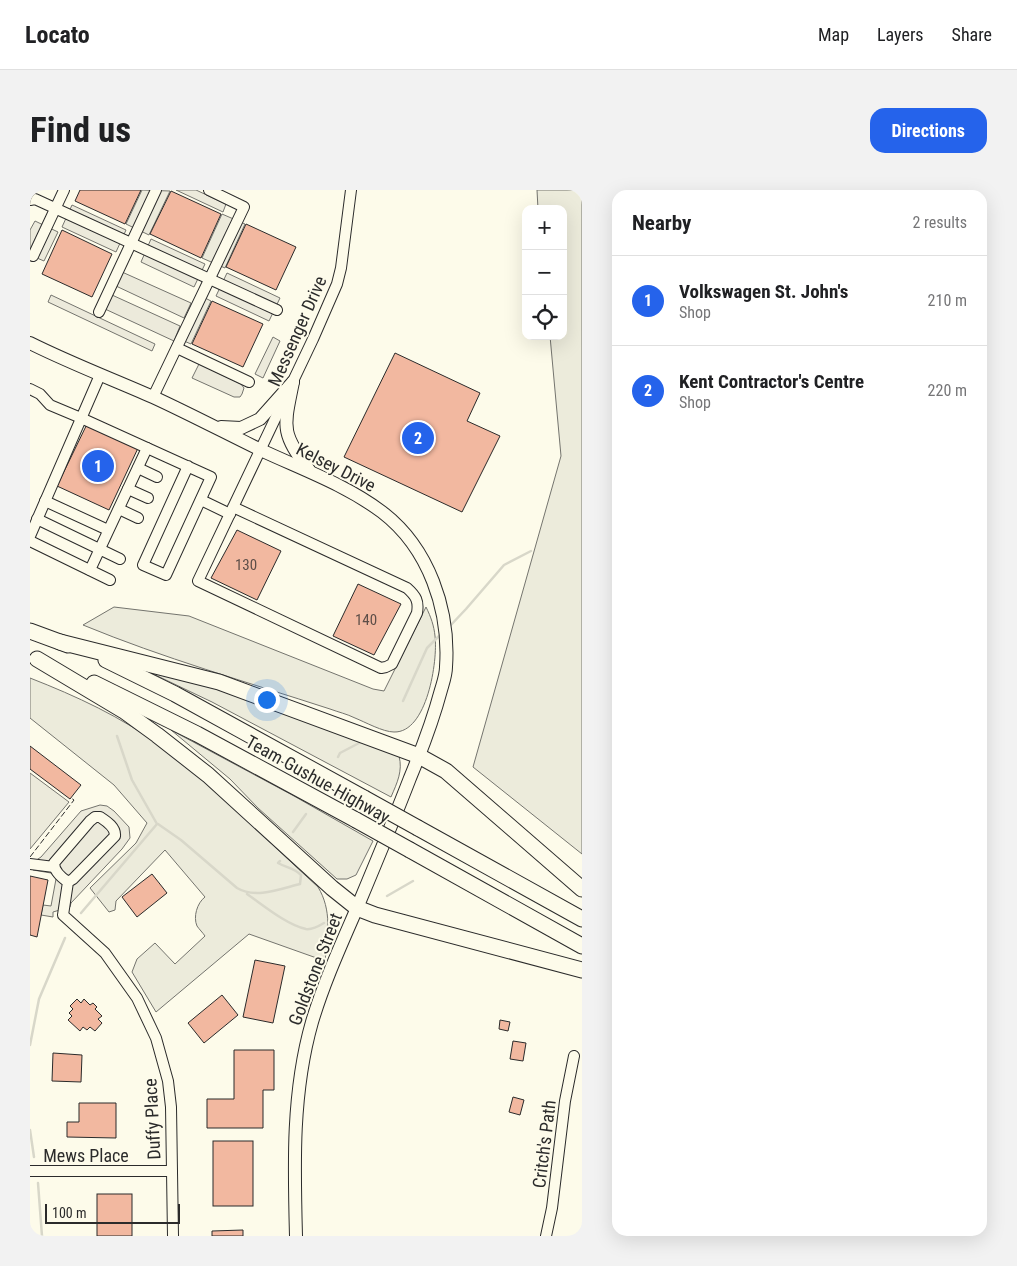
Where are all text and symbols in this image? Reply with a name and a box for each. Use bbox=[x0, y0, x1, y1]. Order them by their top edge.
text: Locato bbox=[25, 21, 90, 49]
text: Map bbox=[818, 24, 849, 45]
text: Layers bbox=[877, 24, 924, 45]
text: Share bbox=[952, 24, 992, 45]
button: Directions bbox=[870, 108, 987, 153]
text: Find us bbox=[30, 110, 131, 151]
map controls bbox=[522, 205, 567, 340]
button: + bbox=[522, 205, 567, 250]
text: Nearby bbox=[632, 211, 691, 235]
text: 2 results bbox=[912, 213, 967, 232]
button: − bbox=[522, 250, 567, 295]
street label: Messenger Drive bbox=[263, 273, 331, 389]
text: Volkswagen St. John's bbox=[679, 280, 848, 303]
text: 1 bbox=[644, 291, 652, 310]
text: 210 m bbox=[928, 291, 967, 310]
button: locate bbox=[522, 295, 567, 340]
text: Shop bbox=[679, 303, 711, 322]
text: Kent Contractor's Centre bbox=[679, 370, 864, 393]
text: 2 bbox=[644, 381, 652, 400]
text: 220 m bbox=[928, 381, 967, 400]
text: Shop bbox=[679, 393, 711, 412]
pin: 2 bbox=[402, 419, 434, 457]
street label: Kelsey Drive bbox=[293, 438, 379, 496]
pin: 1 bbox=[82, 447, 114, 485]
house number: 130 bbox=[235, 556, 257, 574]
house number: 140 bbox=[355, 611, 377, 629]
your location bbox=[254, 687, 280, 713]
street label: Team Gushue Highway bbox=[242, 731, 394, 828]
street label: Goldstone Street bbox=[284, 910, 346, 1028]
street label: Duffy Place bbox=[139, 1078, 165, 1160]
street label: Critch's Path bbox=[528, 1099, 560, 1189]
street label: Mews Place bbox=[43, 1145, 129, 1166]
scale bar bbox=[45, 1201, 180, 1224]
text: 100 m bbox=[52, 1205, 87, 1221]

